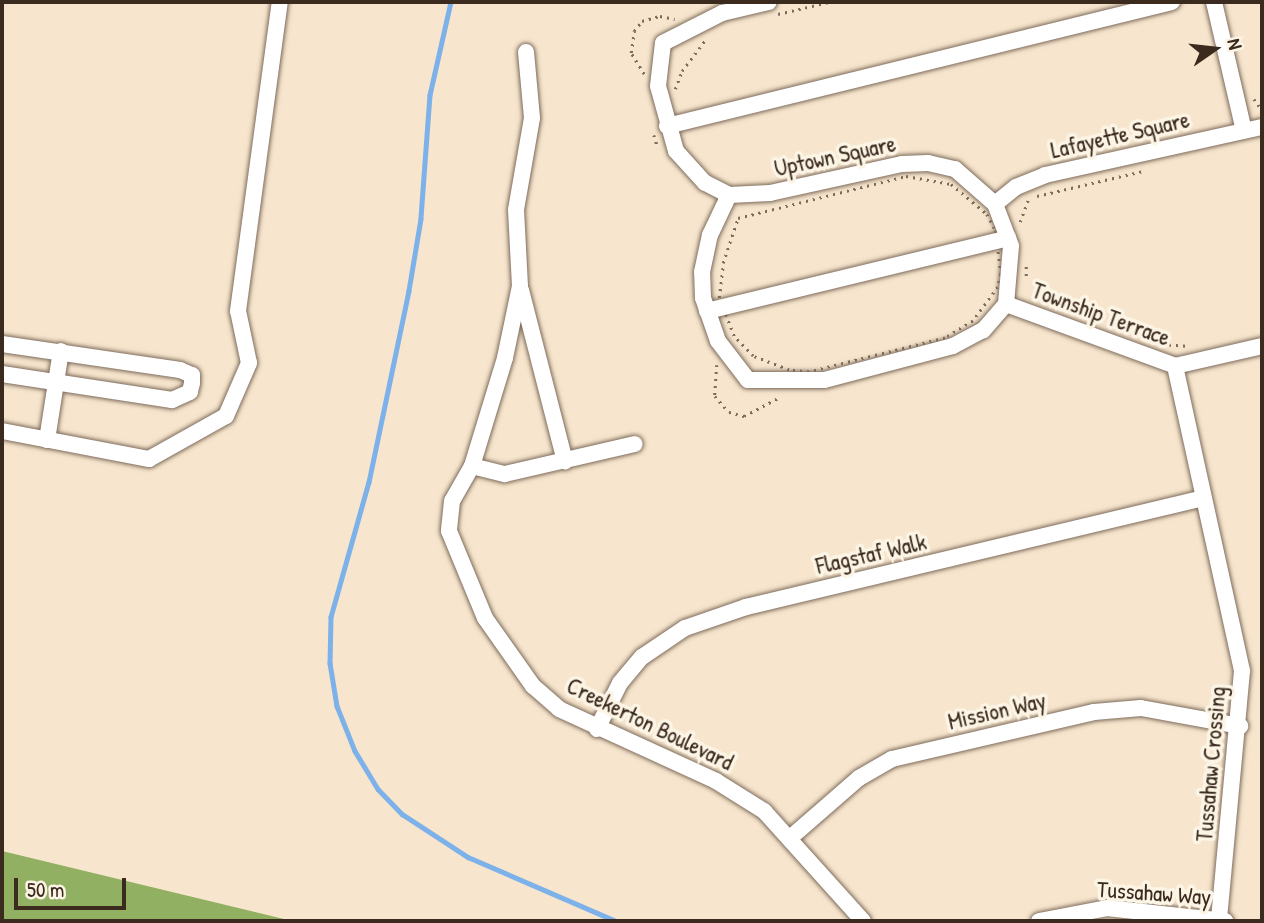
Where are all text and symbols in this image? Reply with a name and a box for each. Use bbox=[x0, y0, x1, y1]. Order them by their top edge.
north arrow bbox=[1180, 14, 1250, 84]
text: N bbox=[1222, 36, 1249, 52]
street label: Lafayette Square bbox=[1048, 106, 1192, 164]
street label: Uptown Square bbox=[772, 130, 898, 182]
street label: Township Terrace bbox=[1028, 276, 1174, 352]
street label: Flagstaf Walk bbox=[813, 528, 929, 580]
street label: Creekerton Boulevard bbox=[562, 672, 738, 776]
street label: Tussahaw Crossing bbox=[1190, 685, 1232, 843]
street label: Mission Way bbox=[945, 686, 1049, 736]
scale bar bbox=[18, 864, 130, 908]
text: 50 m bbox=[27, 875, 64, 904]
street label: Tussahaw Way bbox=[1096, 875, 1212, 911]

